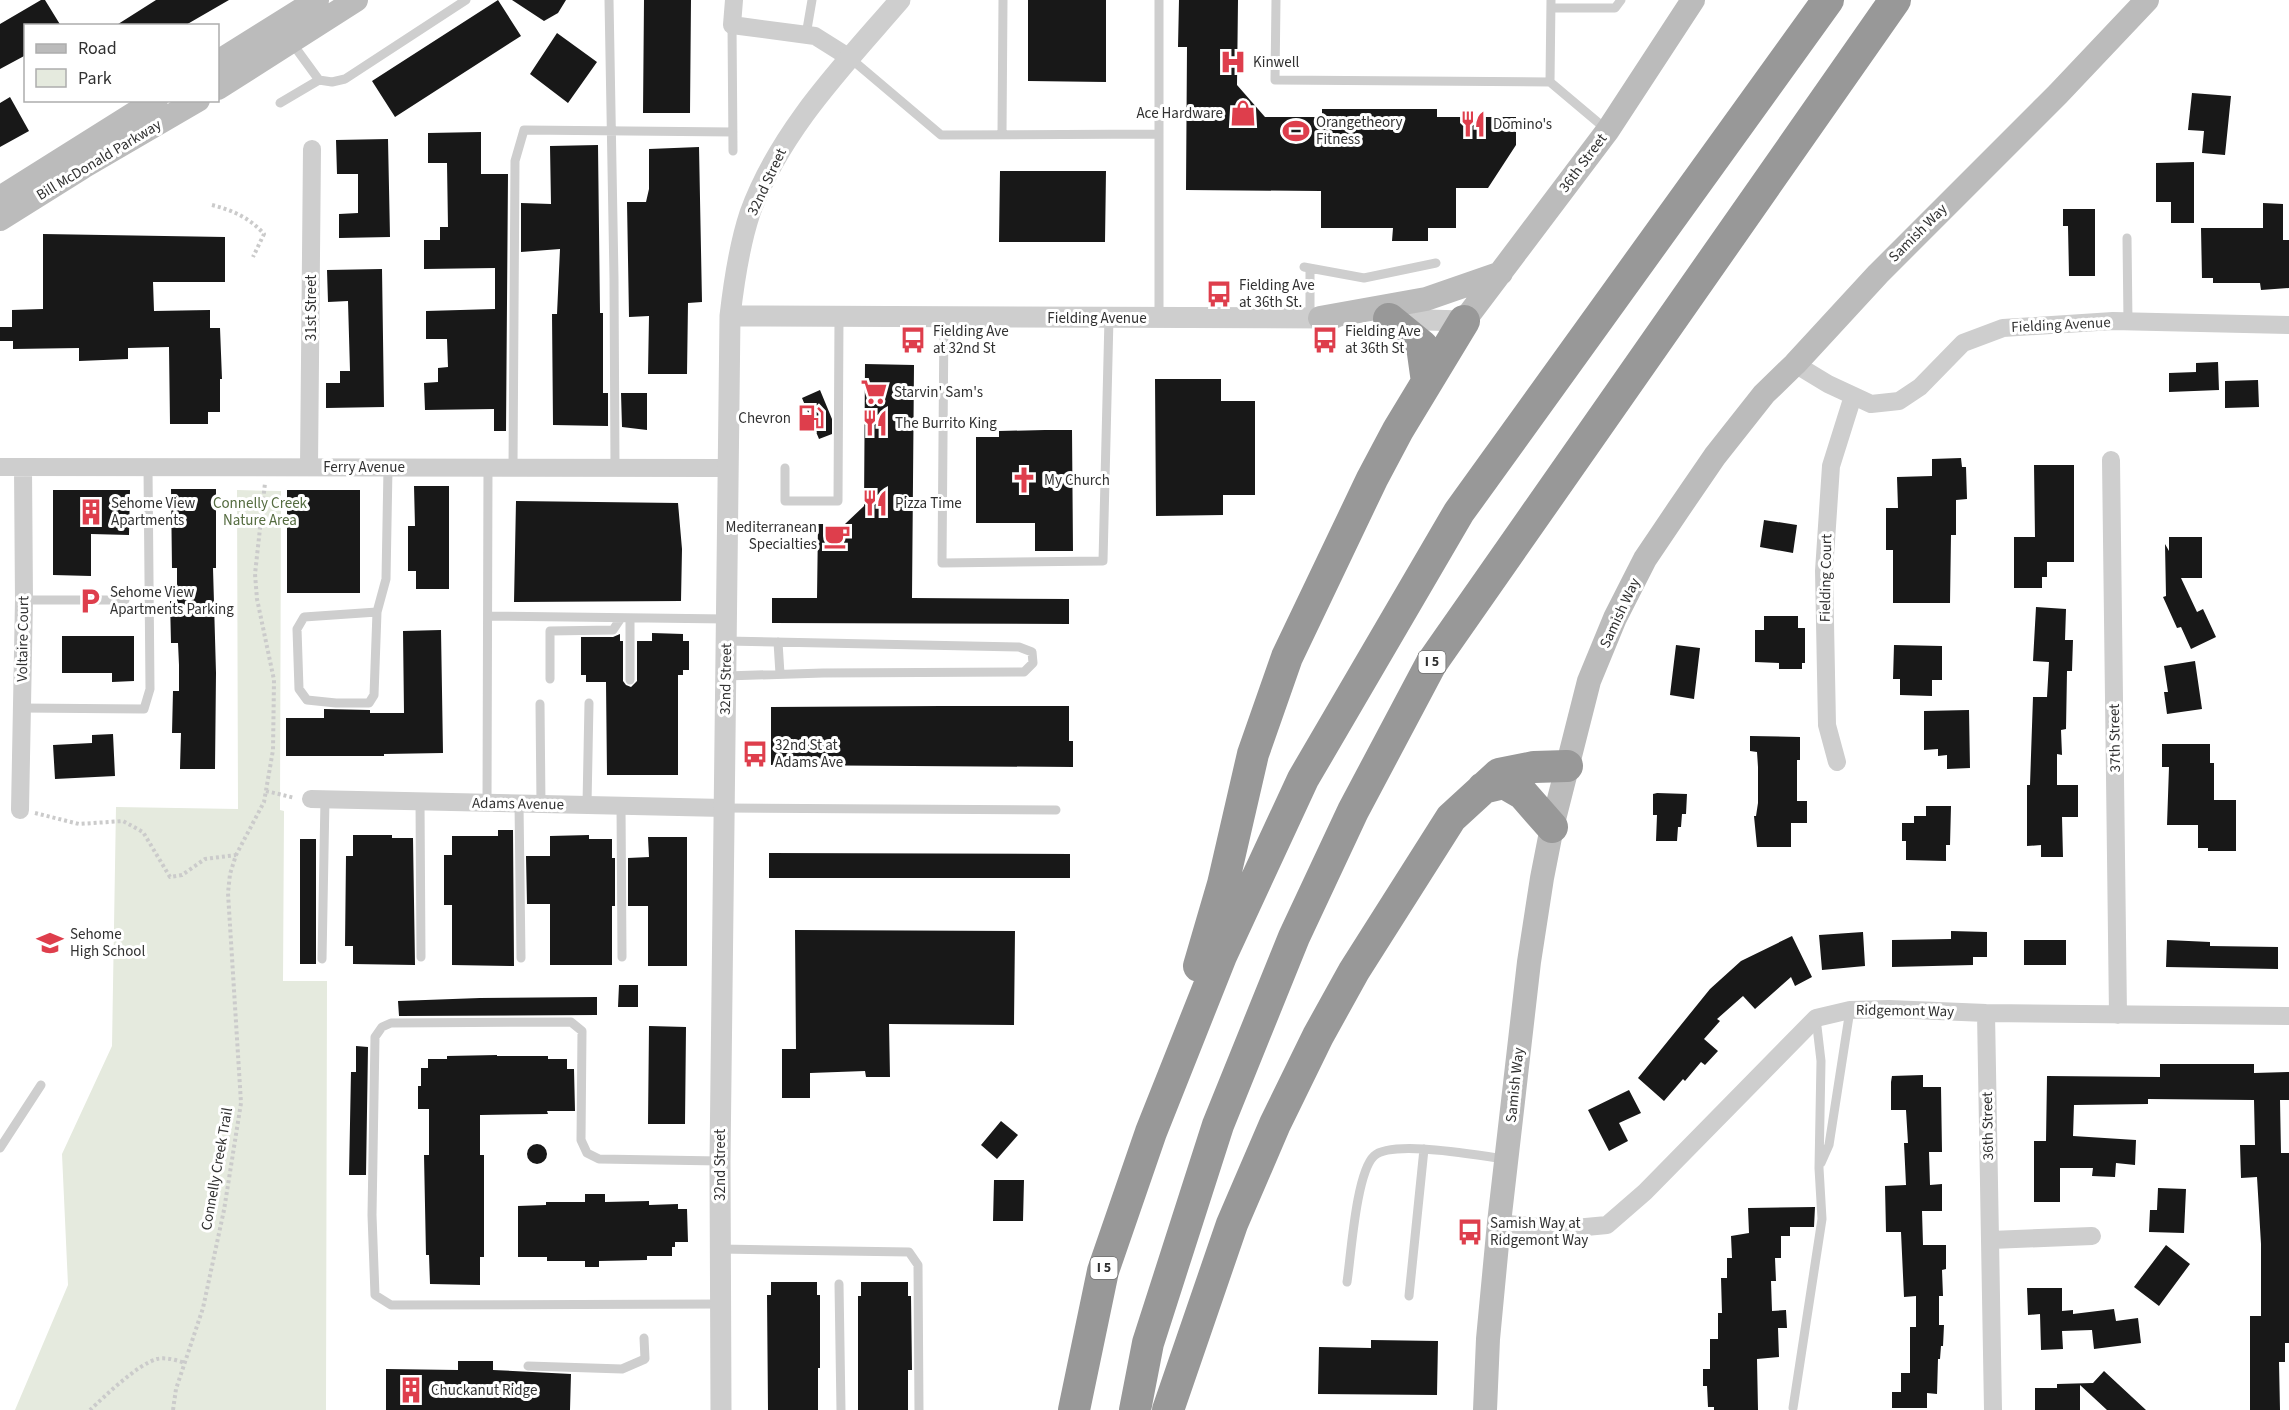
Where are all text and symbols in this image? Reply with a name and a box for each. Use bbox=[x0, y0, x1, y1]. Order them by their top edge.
legend bbox=[24, 24, 219, 102]
text: Road bbox=[78, 36, 117, 61]
hospital icon: Kinwell bbox=[1218, 47, 1248, 77]
place label: Kinwell bbox=[1253, 52, 1300, 73]
text: Park bbox=[78, 66, 112, 91]
shop icon: Ace Hardware bbox=[1228, 98, 1258, 128]
place label: Ace Hardware bbox=[1136, 103, 1223, 124]
restaurant icon: Domino's bbox=[1458, 109, 1488, 139]
place label: Orangetheory Fitness bbox=[1316, 112, 1403, 150]
street label: Bill McDonald Parkway bbox=[33, 114, 165, 206]
place label: Domino's bbox=[1493, 114, 1552, 135]
sports icon: Orangetheory Fitness bbox=[1281, 116, 1311, 146]
street label: 36th Street bbox=[1554, 129, 1612, 197]
street label: 32nd Street bbox=[742, 145, 792, 219]
street label: Samish Way bbox=[1884, 199, 1952, 267]
street label: 31st Street bbox=[301, 275, 322, 341]
place label: Fielding Ave at 36th St. bbox=[1239, 275, 1315, 313]
bus stop icon: Fielding Ave at 36th St. bbox=[1204, 279, 1234, 309]
street label: Fielding Avenue bbox=[1047, 308, 1147, 329]
street label: Fielding Avenue bbox=[2011, 312, 2111, 338]
place label: Fielding Ave at 32nd St bbox=[933, 321, 1009, 359]
place label: Fielding Ave at 36th St bbox=[1345, 321, 1421, 359]
bus stop icon: Fielding Ave at 32nd St bbox=[898, 325, 928, 355]
bus stop icon: Fielding Ave at 36th St bbox=[1310, 325, 1340, 355]
supermarket icon: Starvin' Sam's bbox=[859, 377, 889, 407]
place label: Starvin' Sam's bbox=[894, 382, 983, 403]
fuel station icon: Chevron bbox=[796, 403, 826, 433]
place label: Chevron bbox=[738, 408, 791, 429]
restaurant icon: The Burrito King bbox=[860, 408, 890, 438]
place label: The Burrito King bbox=[895, 413, 997, 434]
street label: Ferry Avenue bbox=[323, 457, 405, 478]
church icon: My Church bbox=[1009, 465, 1039, 495]
place label: My Church bbox=[1044, 470, 1110, 491]
restaurant icon: Pizza Time bbox=[860, 488, 890, 518]
place label: Sehome View Apartments bbox=[111, 493, 196, 531]
park label: Connelly Creek Nature Area bbox=[213, 493, 308, 531]
place label: Pizza Time bbox=[895, 493, 962, 514]
building icon: Sehome View Apartments bbox=[76, 497, 106, 527]
place label: Mediterranean Specialties bbox=[726, 517, 817, 555]
cafe icon: Mediterranean Specialties bbox=[822, 521, 852, 551]
street label: Fielding Court bbox=[1815, 534, 1837, 622]
street label: Samish Way bbox=[1595, 574, 1645, 652]
place label: Sehome View Apartments Parking bbox=[110, 582, 234, 620]
parking icon: Sehome View Apartments Parking bbox=[75, 586, 105, 616]
street label: Voltaire Court bbox=[12, 596, 34, 682]
street label: 32nd Street bbox=[715, 643, 737, 715]
road number: I 5 bbox=[1418, 651, 1446, 673]
street label: 37th Street bbox=[2104, 703, 2126, 773]
place label: 32nd St at Adams Ave bbox=[775, 735, 843, 773]
bus stop icon: 32nd St at Adams Ave bbox=[740, 739, 770, 769]
street label: Adams Avenue bbox=[472, 793, 564, 815]
place label: Sehome High School bbox=[70, 924, 145, 962]
school or university icon: Sehome High School bbox=[35, 928, 65, 958]
street label: Ridgemont Way bbox=[1856, 1000, 1954, 1022]
street label: Samish Way bbox=[1501, 1046, 1529, 1124]
street label: 36th Street bbox=[1977, 1091, 1999, 1161]
street label: Connelly Creek Trail bbox=[196, 1106, 238, 1232]
street label: 32nd Street bbox=[710, 1129, 731, 1201]
place label: Samish Way at Ridgemont Way bbox=[1490, 1213, 1588, 1251]
bus stop icon: Samish Way at Ridgemont Way bbox=[1455, 1217, 1485, 1247]
road number: I 5 bbox=[1090, 1257, 1118, 1279]
building icon: Chuckanut Ridge bbox=[396, 1375, 426, 1405]
place label: Chuckanut Ridge bbox=[431, 1380, 537, 1401]

